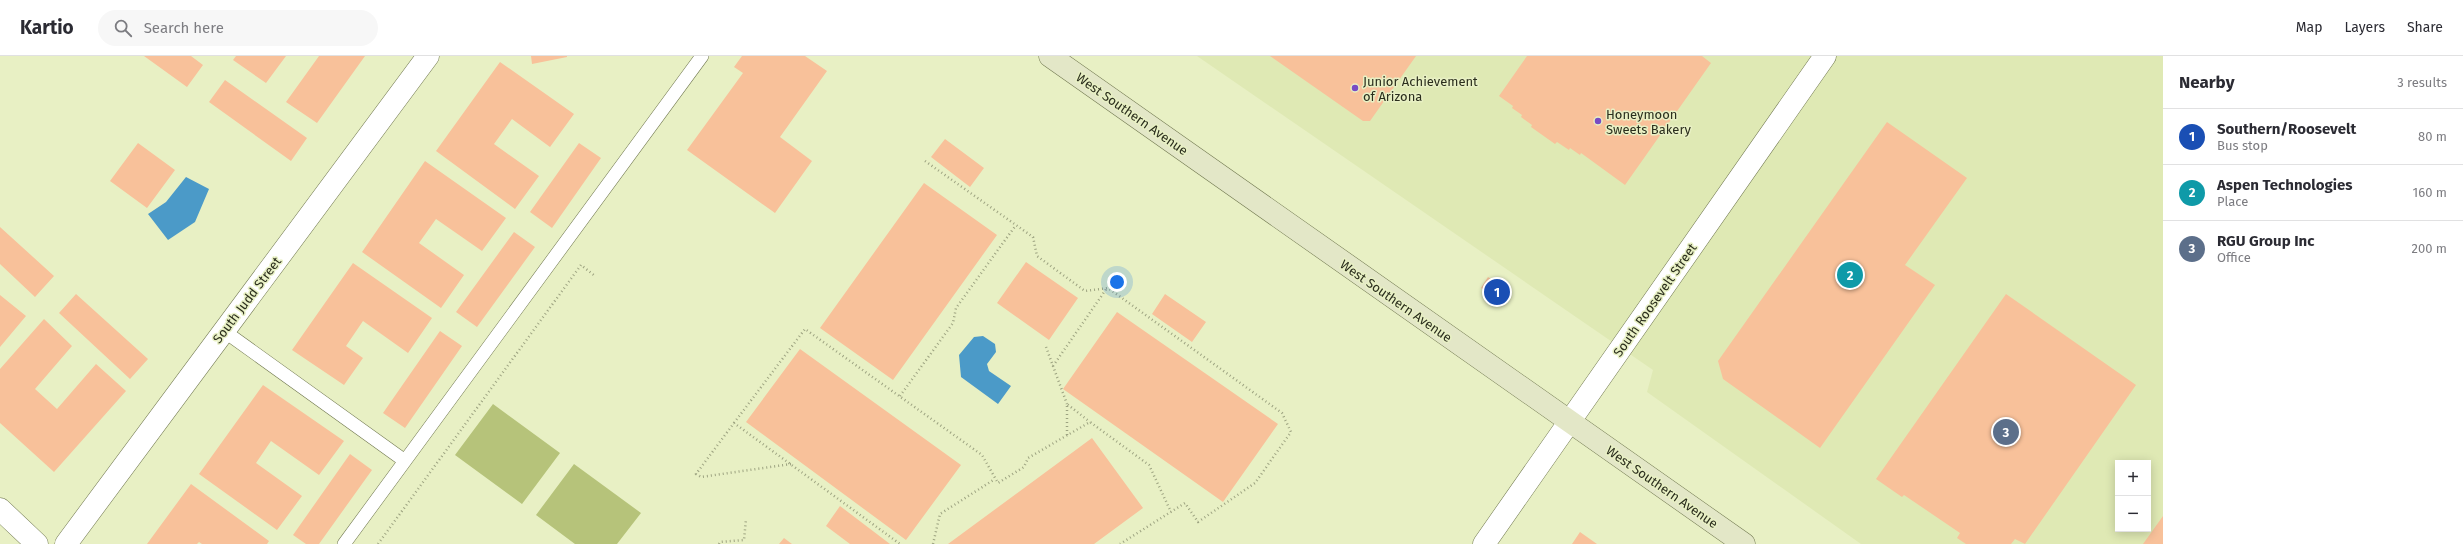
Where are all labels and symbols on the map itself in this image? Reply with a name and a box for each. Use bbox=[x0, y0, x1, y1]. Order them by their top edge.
street label: West Southern Avenue bbox=[1073, 70, 1191, 158]
place label: Junior Achievement of Arizona bbox=[1363, 74, 1478, 104]
marker: Junior Achievement of Arizona bbox=[1350, 83, 1360, 93]
place label: Honeymoon Sweets Bakery bbox=[1606, 107, 1691, 137]
marker: Honeymoon Sweets Bakery bbox=[1593, 116, 1603, 126]
street label: South Roosevelt Street bbox=[1610, 240, 1700, 359]
street label: South Judd Street bbox=[210, 254, 284, 346]
street label: West Southern Avenue bbox=[1337, 257, 1455, 345]
pin: 2 bbox=[1837, 260, 1863, 290]
your location bbox=[1107, 272, 1127, 292]
pin: 1 bbox=[1484, 277, 1510, 307]
pin: 3 bbox=[1993, 417, 2019, 447]
street label: West Southern Avenue bbox=[1603, 443, 1721, 531]

